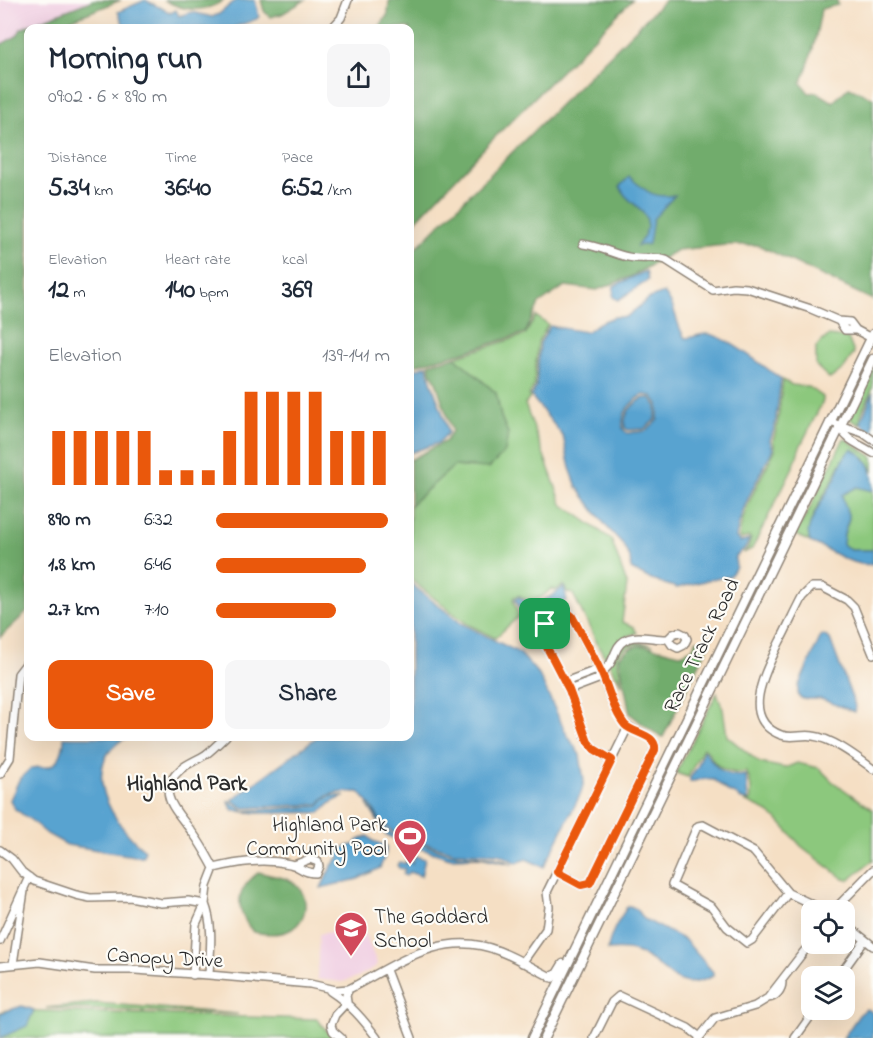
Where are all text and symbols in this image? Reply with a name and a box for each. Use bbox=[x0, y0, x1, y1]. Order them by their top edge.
text: Morning run bbox=[48, 36, 202, 84]
button: share bbox=[327, 44, 390, 107]
text: 09:02 · 6 × 890 m bbox=[48, 83, 167, 112]
text: Distance bbox=[48, 146, 107, 170]
text: Time bbox=[165, 146, 197, 170]
text: Pace bbox=[282, 146, 313, 170]
text: 5.34 bbox=[48, 170, 90, 208]
text: 36:40 bbox=[165, 170, 211, 208]
text: 6:52 bbox=[282, 170, 323, 208]
text: km bbox=[90, 179, 113, 203]
text: /km bbox=[323, 179, 352, 203]
text: Elevation bbox=[48, 248, 107, 272]
text: Heart rate bbox=[165, 248, 231, 272]
text: kcal bbox=[282, 248, 307, 272]
text: 12 bbox=[48, 272, 69, 310]
text: 140 bbox=[165, 272, 195, 310]
text: 369 bbox=[282, 272, 312, 310]
text: m bbox=[69, 281, 86, 305]
text: bpm bbox=[195, 281, 229, 305]
text: Elevation bbox=[48, 342, 122, 371]
text: 139–141 m bbox=[322, 342, 390, 371]
text: 890 m bbox=[48, 506, 91, 535]
text: 6:32 bbox=[144, 506, 173, 535]
text: 1.8 km bbox=[48, 551, 95, 580]
text: 6:46 bbox=[144, 551, 172, 580]
street label: Race Track Road bbox=[657, 573, 748, 718]
text: 2.7 km bbox=[48, 596, 100, 625]
text: 7:10 bbox=[144, 596, 169, 625]
pin bbox=[519, 598, 570, 649]
icon: arrive bbox=[528, 607, 561, 640]
button: Save bbox=[48, 660, 213, 729]
button: Share bbox=[225, 660, 390, 729]
district label: Highland Park bbox=[127, 769, 248, 802]
place label: Highland Park Community Pool bbox=[246, 811, 388, 867]
sports icon: Highland Park Community Pool bbox=[392, 818, 428, 865]
map controls bbox=[801, 900, 855, 1020]
button: locate bbox=[801, 900, 855, 954]
place label: The Goddard School bbox=[374, 903, 488, 957]
school or university icon: The Goddard School bbox=[333, 910, 369, 957]
street label: Canopy Drive bbox=[106, 941, 224, 979]
button: layers bbox=[801, 966, 855, 1020]

